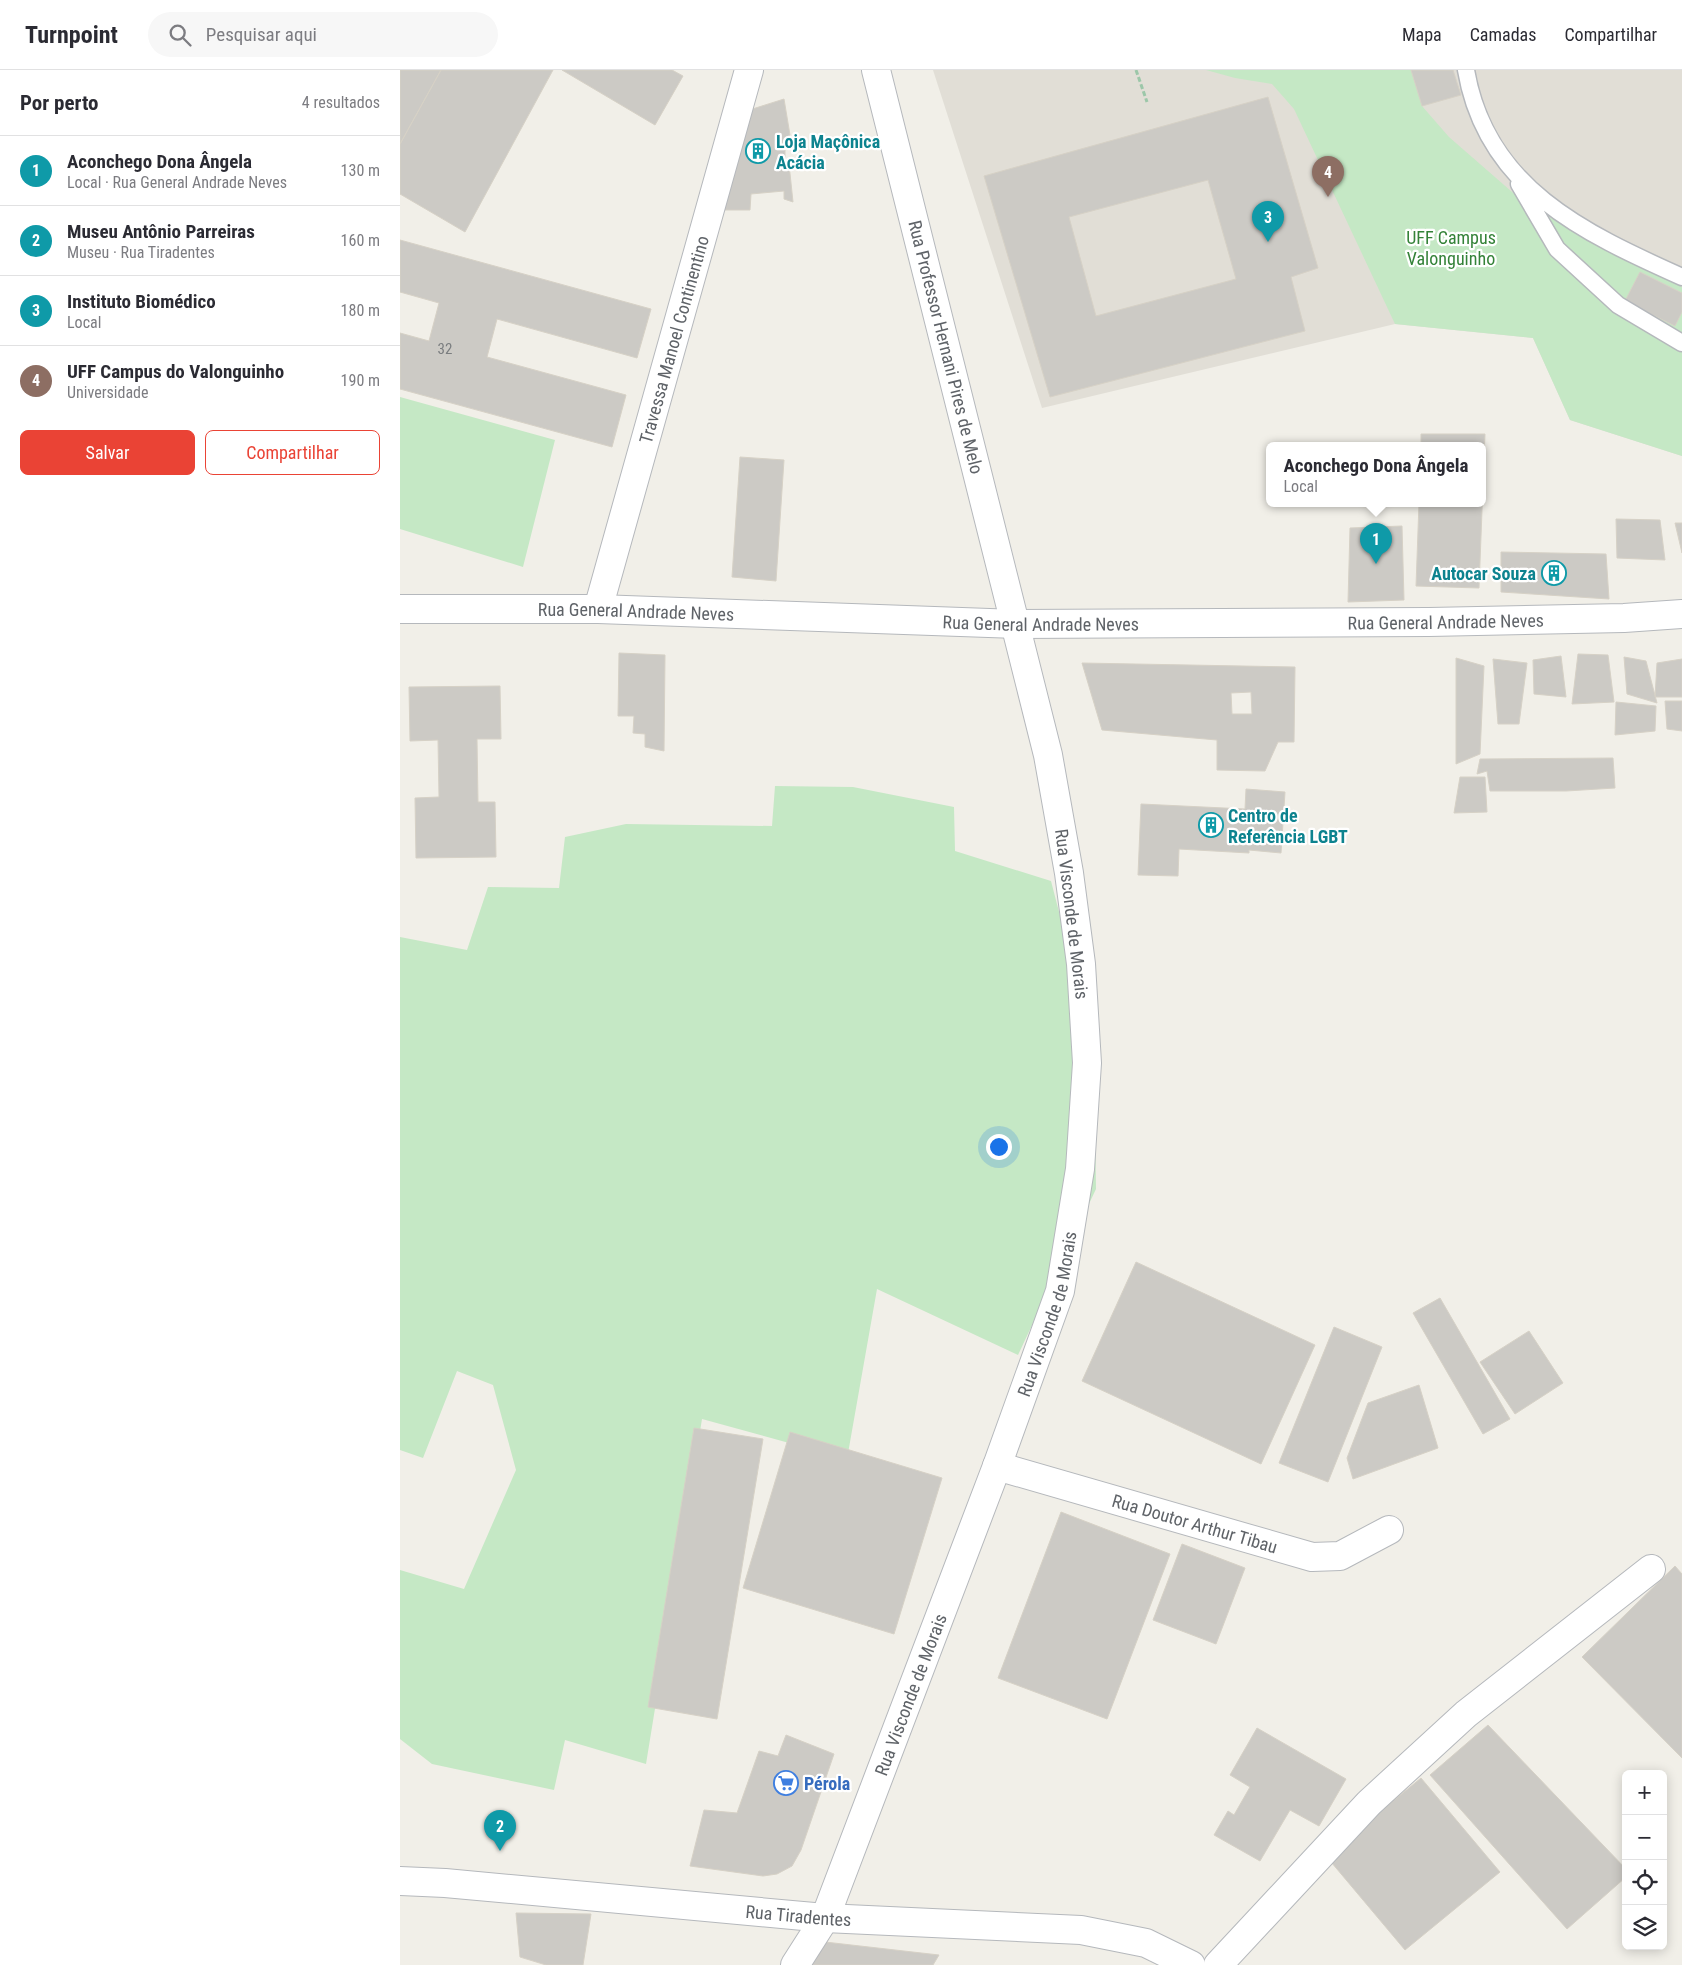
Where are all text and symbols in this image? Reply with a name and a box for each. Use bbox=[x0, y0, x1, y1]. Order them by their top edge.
search box bbox=[148, 12, 498, 57]
text: Turnpoint bbox=[25, 21, 118, 49]
icon: search bbox=[166, 21, 194, 49]
text: Pesquisar aqui bbox=[206, 23, 317, 46]
text: Mapa bbox=[1402, 24, 1442, 45]
text: Camadas bbox=[1470, 24, 1536, 45]
text: Compartilhar bbox=[1564, 24, 1657, 45]
text: Por perto bbox=[20, 91, 99, 115]
text: 4 resultados bbox=[302, 93, 380, 112]
place label: Loja Maçônica Acácia bbox=[776, 131, 880, 173]
building icon: Loja Maçônica Acácia bbox=[745, 138, 771, 164]
text: Aconchego Dona Ângela bbox=[67, 150, 252, 173]
pin: 4 bbox=[1312, 156, 1344, 197]
text: 1 bbox=[32, 161, 40, 180]
text: 130 m bbox=[341, 161, 380, 180]
text: Local · Rua General Andrade Neves bbox=[67, 173, 287, 192]
pin: 3 bbox=[1252, 201, 1284, 242]
street label: Rua Professor Hernani Pires de Melo bbox=[904, 218, 988, 476]
text: Museu Antônio Parreiras bbox=[67, 220, 255, 243]
park label: UFF Campus Valonguinho bbox=[1406, 227, 1496, 269]
text: 2 bbox=[32, 231, 40, 250]
text: 160 m bbox=[341, 231, 380, 250]
street label: Travessa Manoel Continentino bbox=[634, 233, 713, 446]
text: Museu · Rua Tiradentes bbox=[67, 243, 215, 262]
text: Instituto Biomédico bbox=[67, 290, 216, 313]
text: 3 bbox=[32, 301, 40, 320]
text: 180 m bbox=[341, 301, 380, 320]
text: Local bbox=[67, 313, 101, 332]
house number: 32 bbox=[438, 340, 452, 358]
text: UFF Campus do Valonguinho bbox=[67, 360, 284, 383]
text: 4 bbox=[32, 371, 40, 390]
text: 190 m bbox=[341, 371, 380, 390]
text: Universidade bbox=[67, 383, 149, 402]
button: Salvar bbox=[20, 430, 195, 475]
button: Compartilhar bbox=[205, 430, 380, 475]
popup bbox=[1266, 442, 1486, 507]
text: Aconchego Dona Ângela bbox=[1284, 454, 1469, 477]
text: Local bbox=[1284, 477, 1318, 496]
pin: 1 bbox=[1360, 523, 1392, 564]
building icon: Autocar Souza bbox=[1541, 560, 1567, 586]
place label: Autocar Souza bbox=[1431, 563, 1536, 584]
street label: Rua General Andrade Neves bbox=[538, 598, 734, 624]
street label: Rua General Andrade Neves bbox=[1347, 609, 1544, 633]
street label: Rua General Andrade Neves bbox=[942, 611, 1139, 635]
place label: Centro de Referência LGBT bbox=[1228, 805, 1348, 847]
building icon: Centro de Referência LGBT bbox=[1198, 812, 1224, 838]
street label: Rua Visconde de Morais bbox=[1051, 828, 1093, 1000]
your location bbox=[986, 1134, 1012, 1160]
street label: Rua Visconde de Morais bbox=[1012, 1230, 1080, 1399]
street label: Rua Doutor Arthur Tibau bbox=[1110, 1489, 1280, 1557]
street label: Rua Visconde de Morais bbox=[870, 1611, 950, 1778]
supermarket icon: Pérola bbox=[773, 1770, 799, 1796]
map controls bbox=[1622, 1770, 1667, 1950]
button: + bbox=[1622, 1770, 1667, 1815]
place label: Pérola bbox=[804, 1773, 850, 1794]
pin: 2 bbox=[484, 1810, 516, 1851]
button: − bbox=[1622, 1815, 1667, 1860]
button: locate bbox=[1622, 1860, 1667, 1905]
street label: Rua Tiradentes bbox=[745, 1900, 852, 1930]
button: layers bbox=[1622, 1905, 1667, 1950]

